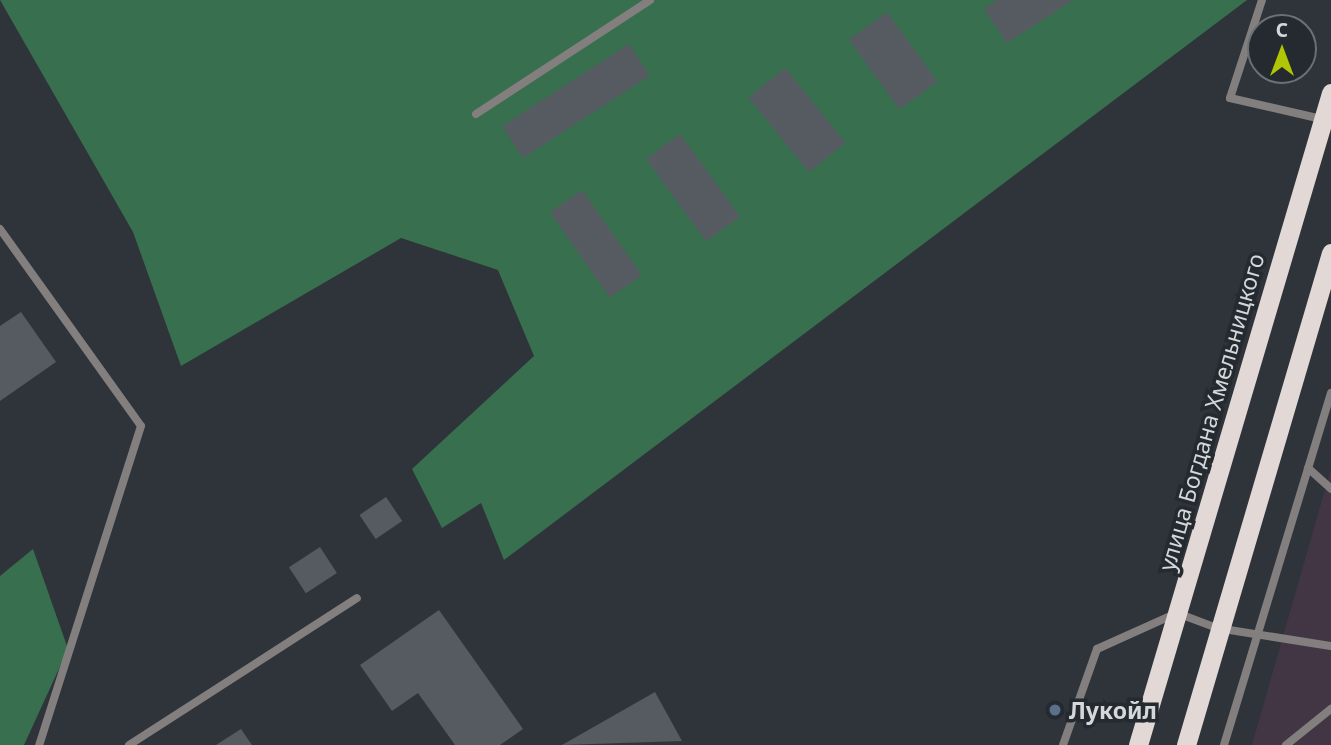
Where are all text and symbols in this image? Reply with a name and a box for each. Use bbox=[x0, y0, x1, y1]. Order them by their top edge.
north arrow bbox=[1247, 14, 1317, 84]
text: С bbox=[1276, 17, 1288, 43]
street label: улица Богдана Хмельницкого bbox=[1152, 250, 1270, 574]
place label: Лукойл bbox=[1069, 696, 1157, 724]
marker: Лукойл bbox=[1047, 702, 1063, 718]

